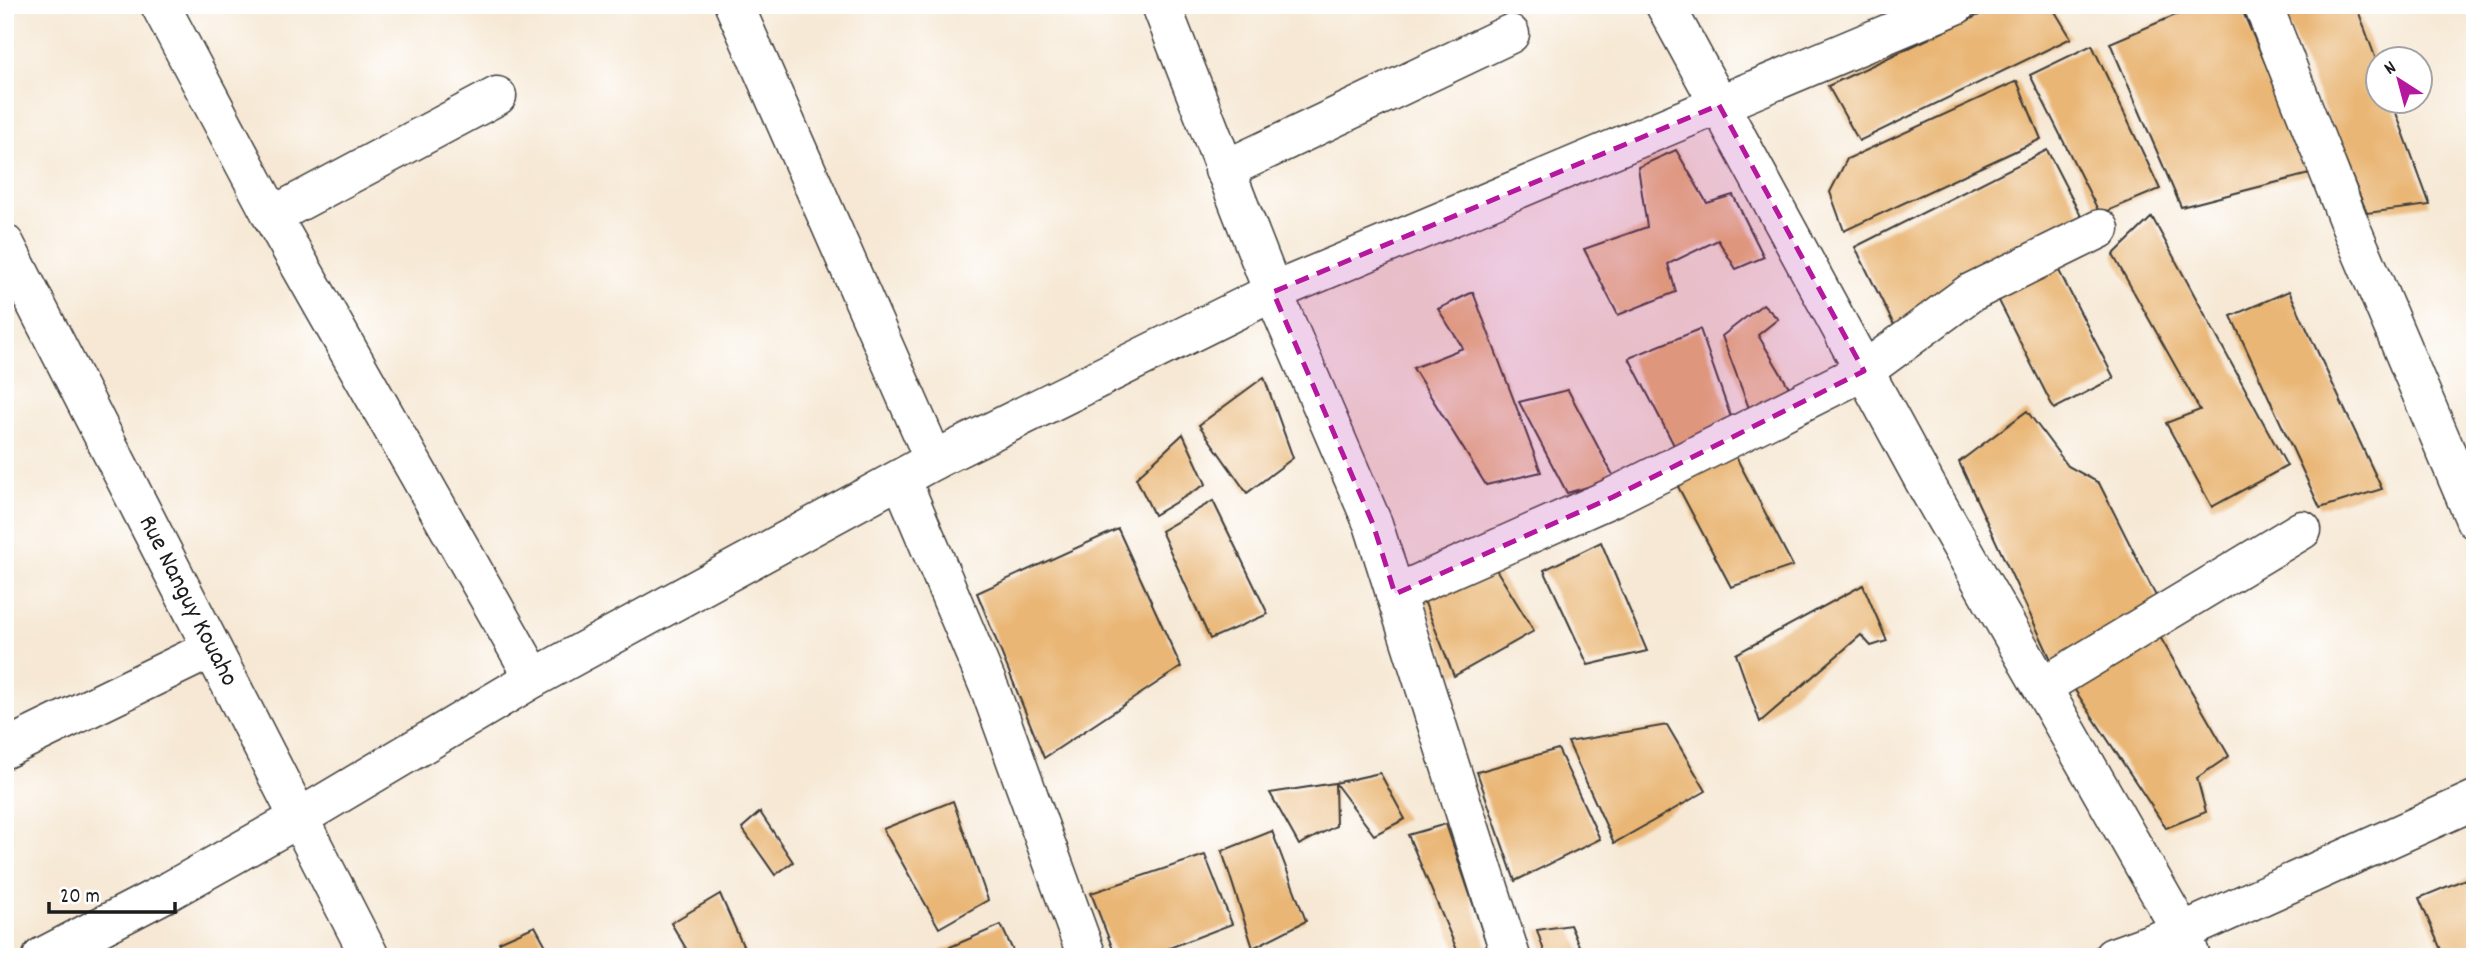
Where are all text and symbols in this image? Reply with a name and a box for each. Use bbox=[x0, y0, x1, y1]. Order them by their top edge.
north arrow bbox=[2364, 46, 2434, 116]
text: N bbox=[2379, 55, 2403, 83]
street label: Rue Nanguy Kouaho bbox=[128, 509, 247, 693]
scale bar bbox=[49, 871, 175, 915]
text: 20 m bbox=[60, 883, 100, 913]

